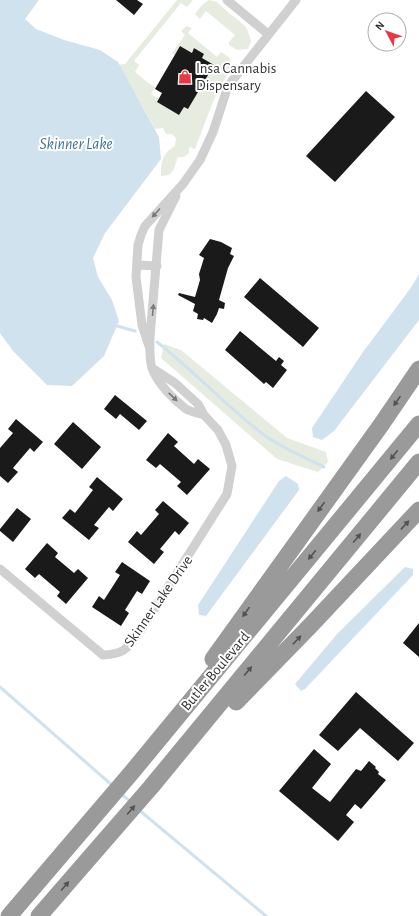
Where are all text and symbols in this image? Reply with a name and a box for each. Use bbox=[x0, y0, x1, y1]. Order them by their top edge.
north arrow bbox=[367, 12, 407, 52]
text: N bbox=[373, 19, 386, 32]
place label: Insa Cannabis Dispensary bbox=[196, 61, 276, 93]
shop icon: Insa Cannabis Dispensary bbox=[177, 69, 193, 85]
water label: Skinner Lake bbox=[39, 136, 113, 152]
one-way arrow bbox=[152, 208, 161, 219]
one-way arrow bbox=[149, 304, 156, 316]
one-way arrow bbox=[168, 392, 178, 402]
one-way arrow bbox=[393, 396, 401, 406]
one-way arrow bbox=[390, 449, 399, 460]
one-way arrow bbox=[317, 501, 326, 512]
one-way arrow bbox=[400, 520, 410, 530]
one-way arrow bbox=[352, 533, 361, 543]
one-way arrow bbox=[307, 550, 316, 560]
street label: Skinner Lake Drive bbox=[121, 553, 195, 650]
one-way arrow bbox=[242, 607, 250, 618]
street label: Butler Boulevard bbox=[178, 629, 253, 713]
one-way arrow bbox=[292, 635, 301, 645]
one-way arrow bbox=[243, 666, 252, 677]
one-way arrow bbox=[126, 805, 135, 816]
one-way arrow bbox=[60, 881, 69, 892]

